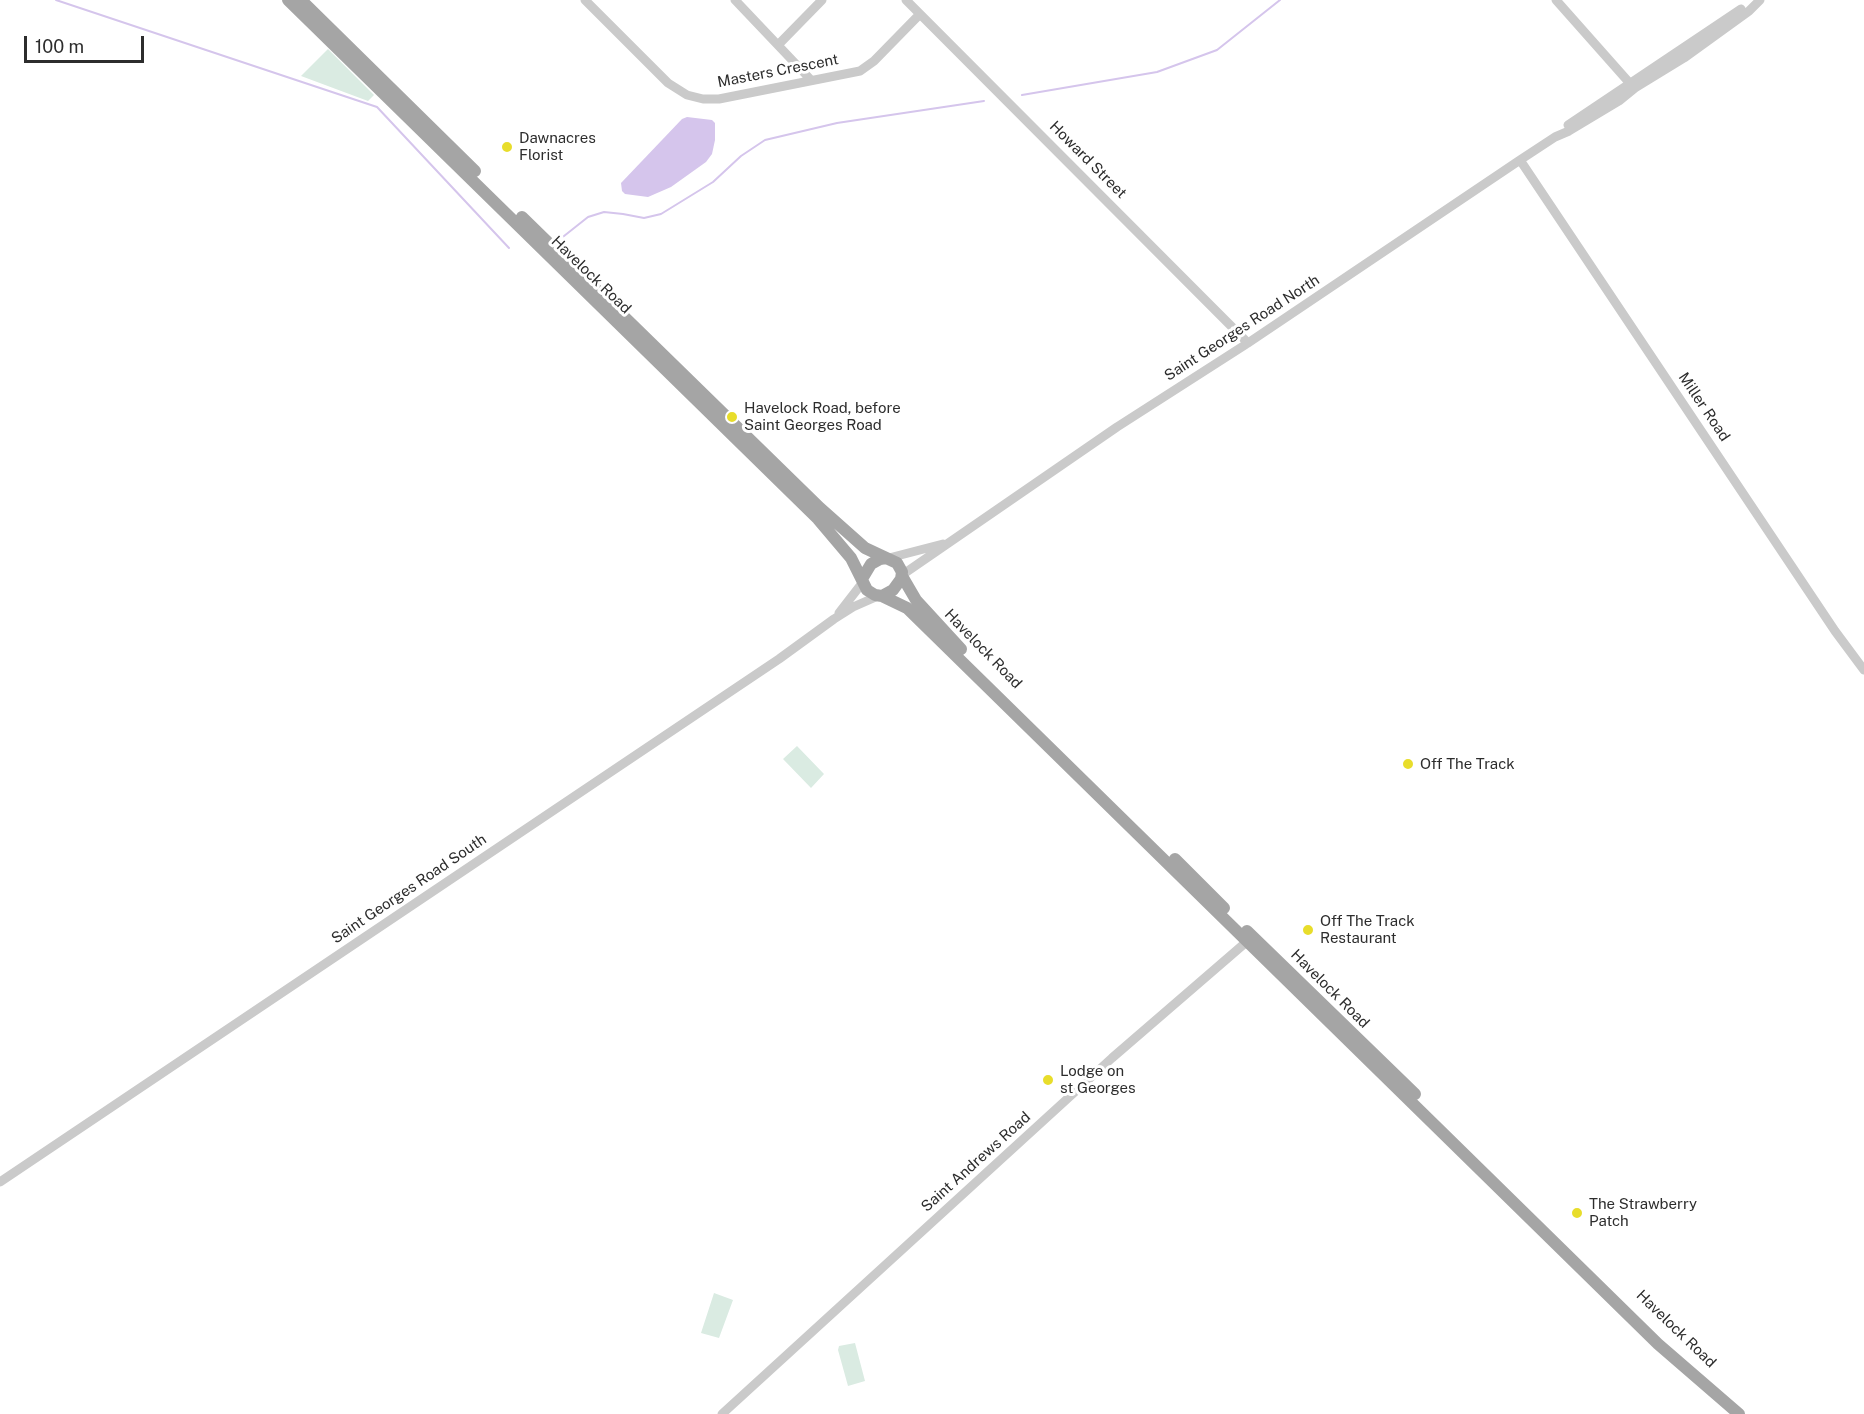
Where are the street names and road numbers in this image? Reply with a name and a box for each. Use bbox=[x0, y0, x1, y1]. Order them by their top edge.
street label: Masters Crescent bbox=[716, 50, 840, 92]
street label: Howard Street bbox=[1046, 118, 1130, 202]
street label: Havelock Road bbox=[547, 233, 635, 317]
street label: Saint Georges Road North bbox=[1161, 271, 1323, 385]
street label: Miller Road bbox=[1674, 369, 1734, 445]
street label: Havelock Road bbox=[941, 605, 1025, 693]
street label: Saint Georges Road South bbox=[328, 830, 490, 948]
street label: Havelock Road bbox=[1287, 946, 1373, 1032]
street label: Saint Andrews Road bbox=[918, 1108, 1034, 1216]
street label: Havelock Road bbox=[1632, 1287, 1720, 1371]

